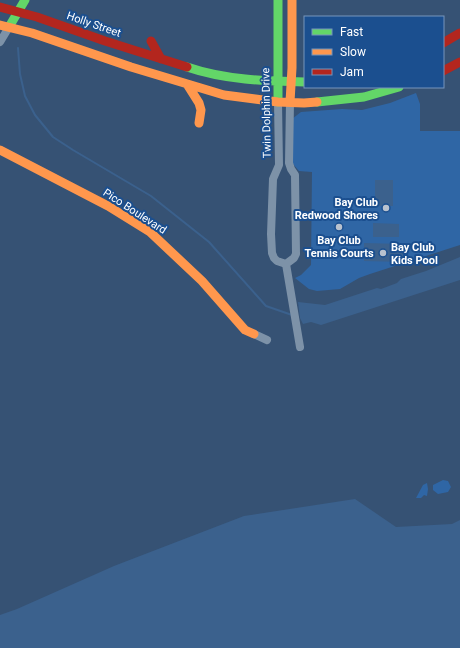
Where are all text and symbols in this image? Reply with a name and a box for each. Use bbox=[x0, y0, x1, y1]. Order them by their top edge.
street label: Holly Street bbox=[65, 9, 123, 40]
legend bbox=[304, 16, 444, 88]
text: Fast bbox=[340, 25, 363, 39]
text: Slow bbox=[340, 45, 366, 59]
text: Jam bbox=[340, 65, 364, 79]
street label: Twin Dolphin Drive bbox=[259, 67, 274, 158]
street label: Pico Boulevard bbox=[101, 186, 169, 237]
place label: Bay Club Redwood Shores bbox=[295, 196, 378, 222]
marker: Bay Club Redwood Shores bbox=[381, 203, 391, 213]
marker: Bay Club Tennis Courts bbox=[334, 222, 344, 232]
place label: Bay Club Tennis Courts bbox=[304, 234, 374, 260]
place label: Bay Club Kids Pool bbox=[391, 241, 438, 267]
marker: Bay Club Kids Pool bbox=[378, 248, 388, 258]

